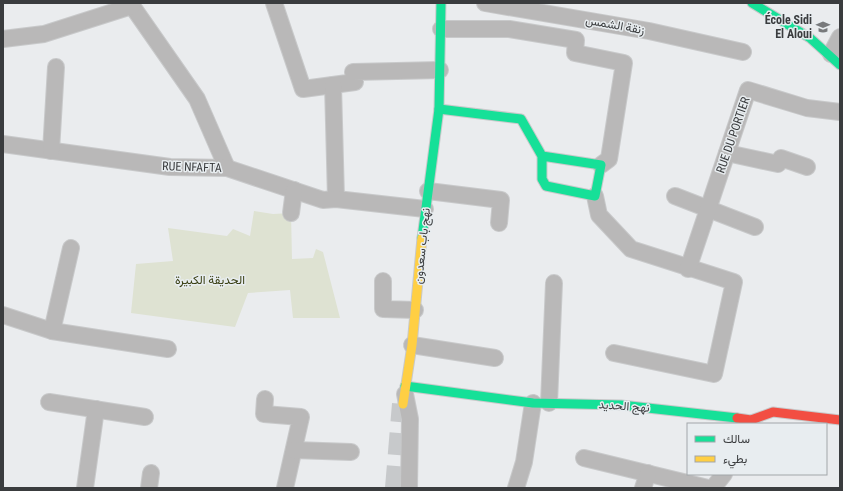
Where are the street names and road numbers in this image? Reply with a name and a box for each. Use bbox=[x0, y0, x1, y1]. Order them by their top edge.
street label: زنقة الشمس bbox=[584, 13, 646, 38]
street label: RUE DU PORTIER bbox=[713, 95, 753, 175]
street label: RUE NFAFTA bbox=[162, 159, 222, 175]
street label: نهج باب سعدون bbox=[411, 207, 435, 285]
street label: نهج الحديد bbox=[598, 397, 650, 417]

